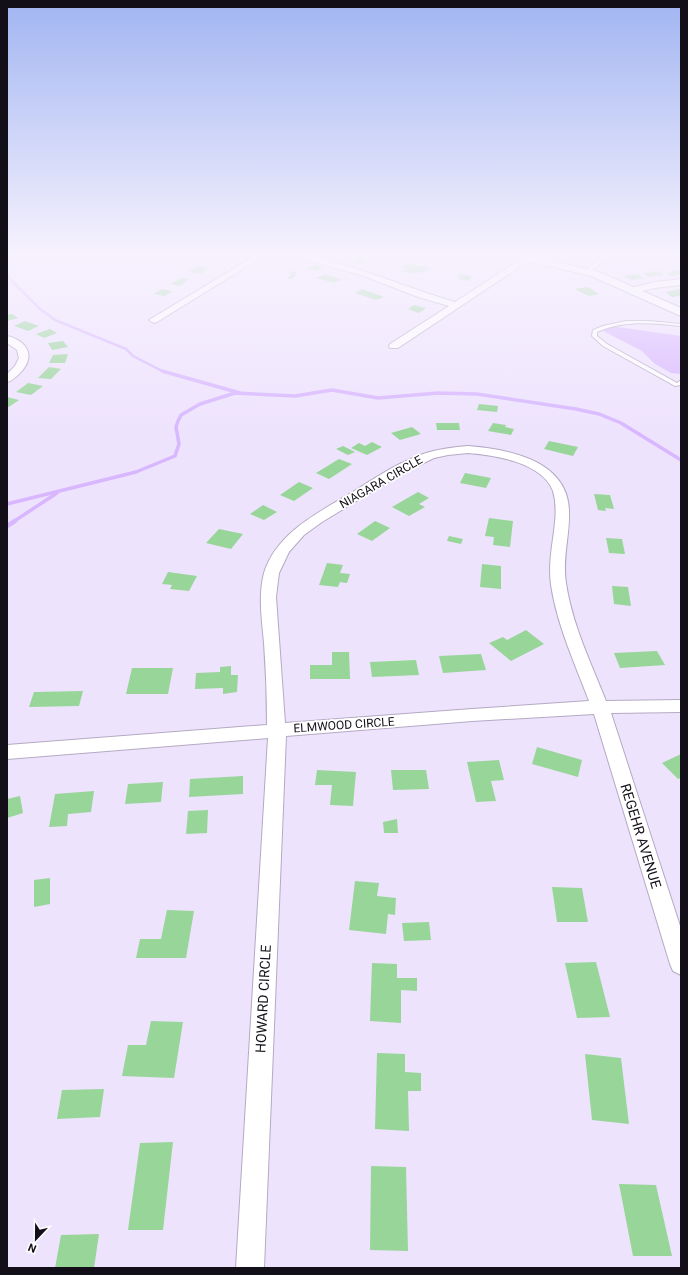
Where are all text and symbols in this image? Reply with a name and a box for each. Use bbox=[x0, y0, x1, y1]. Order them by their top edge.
street label: NIAGARA CIRCLE bbox=[337, 452, 425, 511]
street label: ELMWOOD CIRCLE bbox=[293, 714, 395, 736]
street label: REGEHR AVENUE bbox=[617, 782, 665, 890]
street label: HOWARD CIRCLE bbox=[252, 944, 274, 1054]
north arrow bbox=[16, 1219, 56, 1259]
text: N bbox=[26, 1240, 38, 1255]

